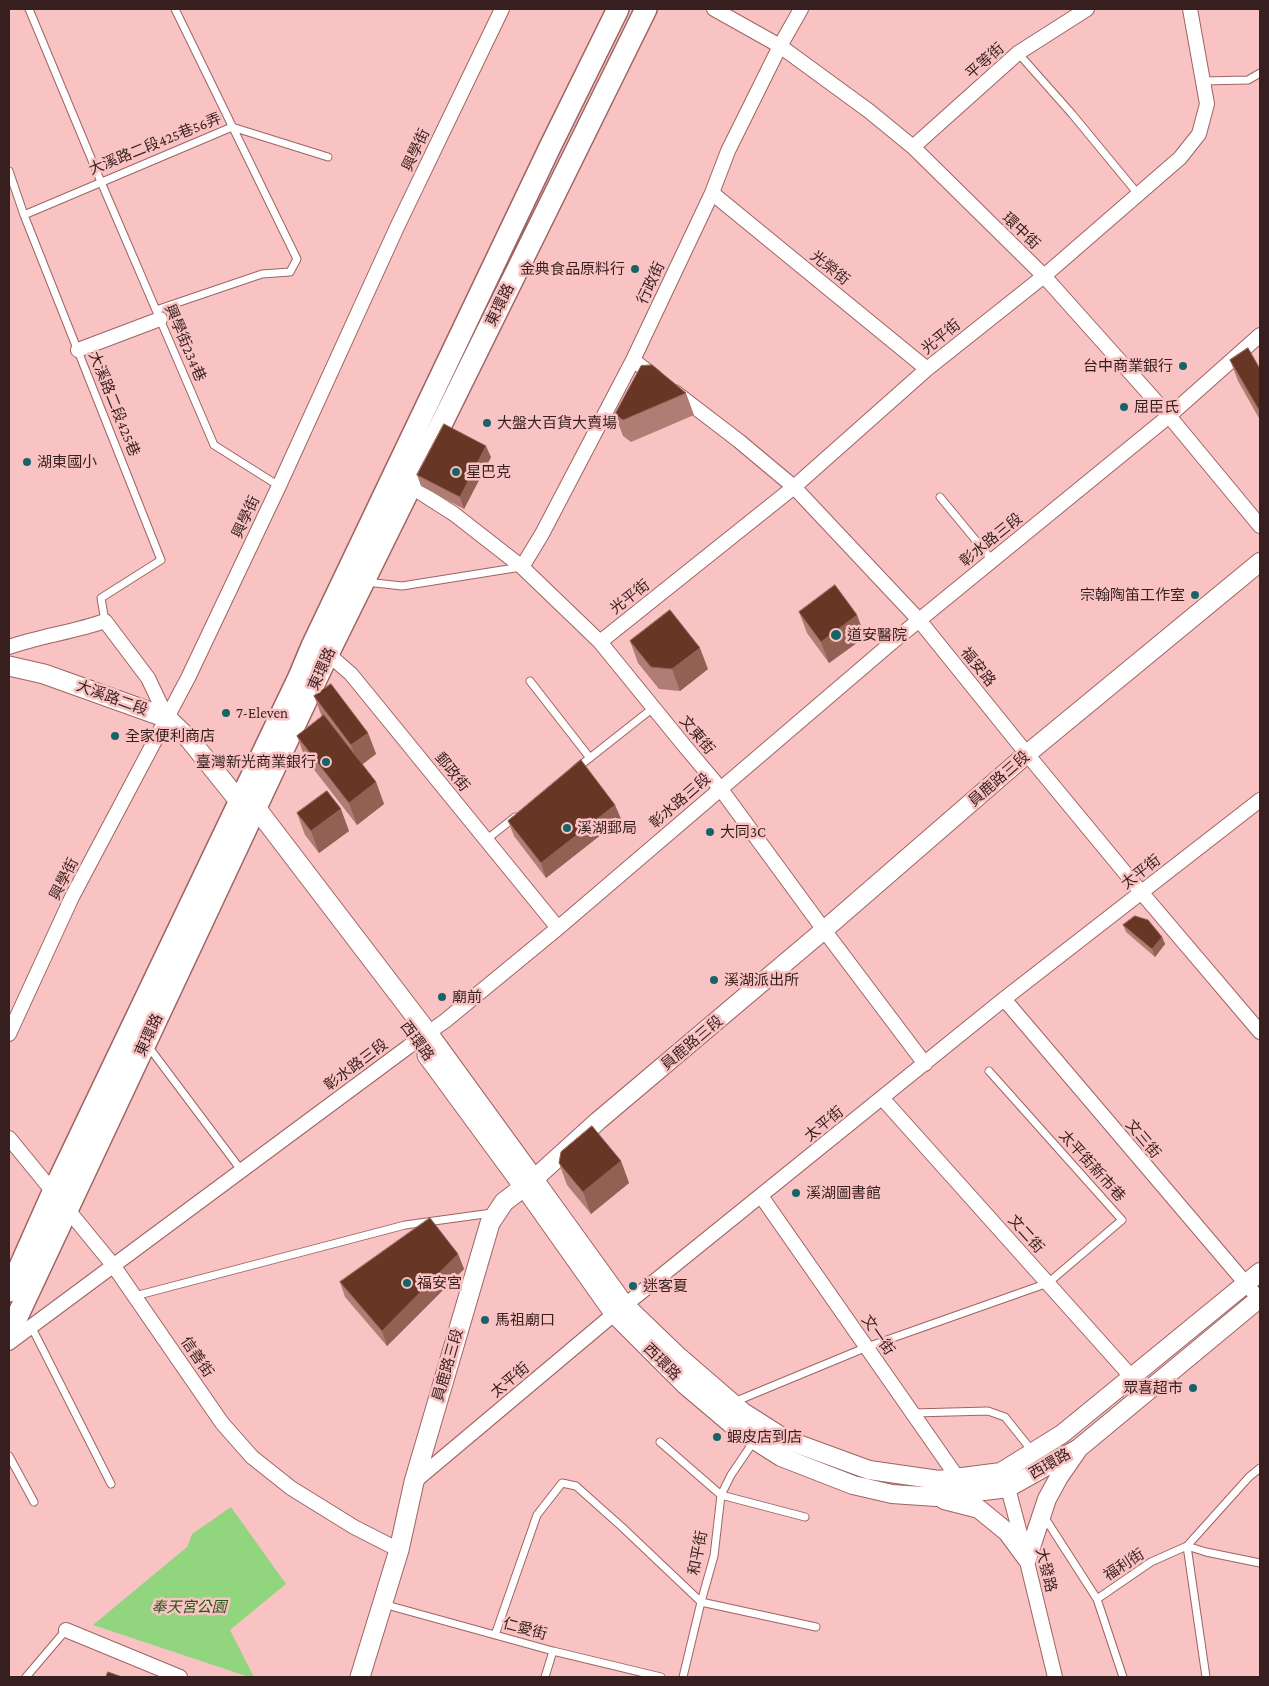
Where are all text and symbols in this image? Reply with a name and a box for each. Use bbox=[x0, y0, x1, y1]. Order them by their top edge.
street label: 平等街 bbox=[962, 39, 1008, 83]
street label: 大溪路二段425巷56弄 bbox=[86, 109, 224, 179]
street label: 興學街 bbox=[398, 126, 434, 174]
street label: 環中街 bbox=[999, 209, 1043, 253]
street label: 光榮街 bbox=[807, 247, 853, 289]
street label: 行政街 bbox=[633, 259, 669, 307]
place label: 金典食品原料行 bbox=[520, 260, 625, 278]
marker: 金典食品原料行 bbox=[629, 263, 641, 275]
street label: 東環路 bbox=[482, 281, 518, 329]
street label: 興學街234巷 bbox=[161, 302, 209, 384]
street label: 光平街 bbox=[918, 316, 964, 358]
street label: 大溪路二段425巷 bbox=[85, 349, 143, 459]
place label: 台中商業銀行 bbox=[1083, 357, 1173, 375]
marker: 台中商業銀行 bbox=[1177, 360, 1189, 372]
place label: 屈臣氏 bbox=[1134, 398, 1179, 416]
marker: 屈臣氏 bbox=[1118, 401, 1130, 413]
place label: 大盤大百貨大賣場 bbox=[497, 414, 617, 432]
marker: 大盤大百貨大賣場 bbox=[481, 417, 493, 429]
place label: 湖東國小 bbox=[37, 453, 97, 471]
marker: 湖東國小 bbox=[21, 456, 33, 468]
place label: 星巴克 bbox=[466, 463, 511, 481]
marker: 星巴克 bbox=[450, 466, 462, 478]
street label: 興學街 bbox=[228, 493, 264, 541]
street label: 彰水路三段 bbox=[956, 509, 1026, 571]
street label: 光平街 bbox=[607, 576, 653, 618]
place label: 宗翰陶笛工作室 bbox=[1080, 586, 1185, 604]
marker: 宗翰陶笛工作室 bbox=[1189, 589, 1201, 601]
place label: 道安醫院 bbox=[847, 626, 907, 644]
marker: 道安醫院 bbox=[829, 628, 843, 642]
street label: 福安路 bbox=[957, 644, 999, 690]
street label: 東環路 bbox=[305, 645, 339, 693]
street label: 大溪路二段 bbox=[74, 677, 150, 719]
place label: 7-Eleven bbox=[236, 704, 288, 722]
marker: 7-Eleven bbox=[220, 707, 232, 719]
street label: 文東街 bbox=[676, 712, 718, 758]
place label: 全家便利商店 bbox=[125, 727, 215, 745]
marker: 全家便利商店 bbox=[109, 730, 121, 742]
street label: 員鹿路三段 bbox=[965, 748, 1033, 810]
street label: 郵政街 bbox=[431, 749, 473, 795]
place label: 臺灣新光商業銀行 bbox=[196, 753, 316, 771]
marker: 臺灣新光商業銀行 bbox=[320, 756, 332, 768]
street label: 彰水路三段 bbox=[646, 770, 714, 832]
place label: 溪湖郵局 bbox=[577, 819, 637, 837]
marker: 溪湖郵局 bbox=[561, 822, 573, 834]
place label: 大同3C bbox=[720, 823, 766, 841]
marker: 大同3C bbox=[704, 826, 716, 838]
street label: 太平街 bbox=[1118, 851, 1164, 893]
street label: 興學街 bbox=[46, 855, 82, 903]
place label: 溪湖派出所 bbox=[724, 971, 799, 989]
marker: 溪湖派出所 bbox=[708, 974, 720, 986]
place label: 廟前 bbox=[452, 988, 482, 1006]
marker: 廟前 bbox=[436, 991, 448, 1003]
street label: 東環路 bbox=[131, 1011, 167, 1059]
street label: 員鹿路三段 bbox=[657, 1012, 727, 1074]
street label: 西環路 bbox=[396, 1018, 438, 1064]
street label: 彰水路三段 bbox=[321, 1035, 391, 1095]
street label: 太平街 bbox=[801, 1103, 847, 1145]
street label: 文三街 bbox=[1122, 1116, 1164, 1162]
street label: 太平街新市巷 bbox=[1055, 1127, 1129, 1205]
place label: 溪湖圖書館 bbox=[806, 1184, 881, 1202]
marker: 溪湖圖書館 bbox=[790, 1187, 802, 1199]
street label: 文二街 bbox=[1004, 1211, 1048, 1257]
place label: 福安宮 bbox=[417, 1274, 462, 1292]
marker: 福安宮 bbox=[401, 1277, 413, 1289]
place label: 迷客夏 bbox=[643, 1277, 688, 1295]
marker: 迷客夏 bbox=[627, 1280, 639, 1292]
place label: 馬祖廟口 bbox=[495, 1311, 555, 1329]
street label: 文一街 bbox=[858, 1311, 898, 1359]
marker: 馬祖廟口 bbox=[479, 1314, 491, 1326]
street label: 員鹿路三段 bbox=[429, 1326, 467, 1404]
street label: 信善街 bbox=[177, 1333, 217, 1381]
street label: 西環路 bbox=[640, 1340, 684, 1384]
street label: 太平街 bbox=[487, 1359, 533, 1401]
place label: 眾喜超市 bbox=[1123, 1379, 1183, 1397]
marker: 眾喜超市 bbox=[1187, 1382, 1199, 1394]
place label: 蝦皮店到店 bbox=[727, 1428, 802, 1446]
marker: 蝦皮店到店 bbox=[711, 1431, 723, 1443]
street label: 西環路 bbox=[1026, 1445, 1074, 1483]
street label: 和平街 bbox=[685, 1529, 711, 1577]
street label: 福利街 bbox=[1100, 1545, 1148, 1585]
street label: 大發路 bbox=[1032, 1546, 1060, 1594]
park label: 奉天宮公園 bbox=[152, 1598, 226, 1616]
street label: 仁愛街 bbox=[501, 1614, 549, 1644]

